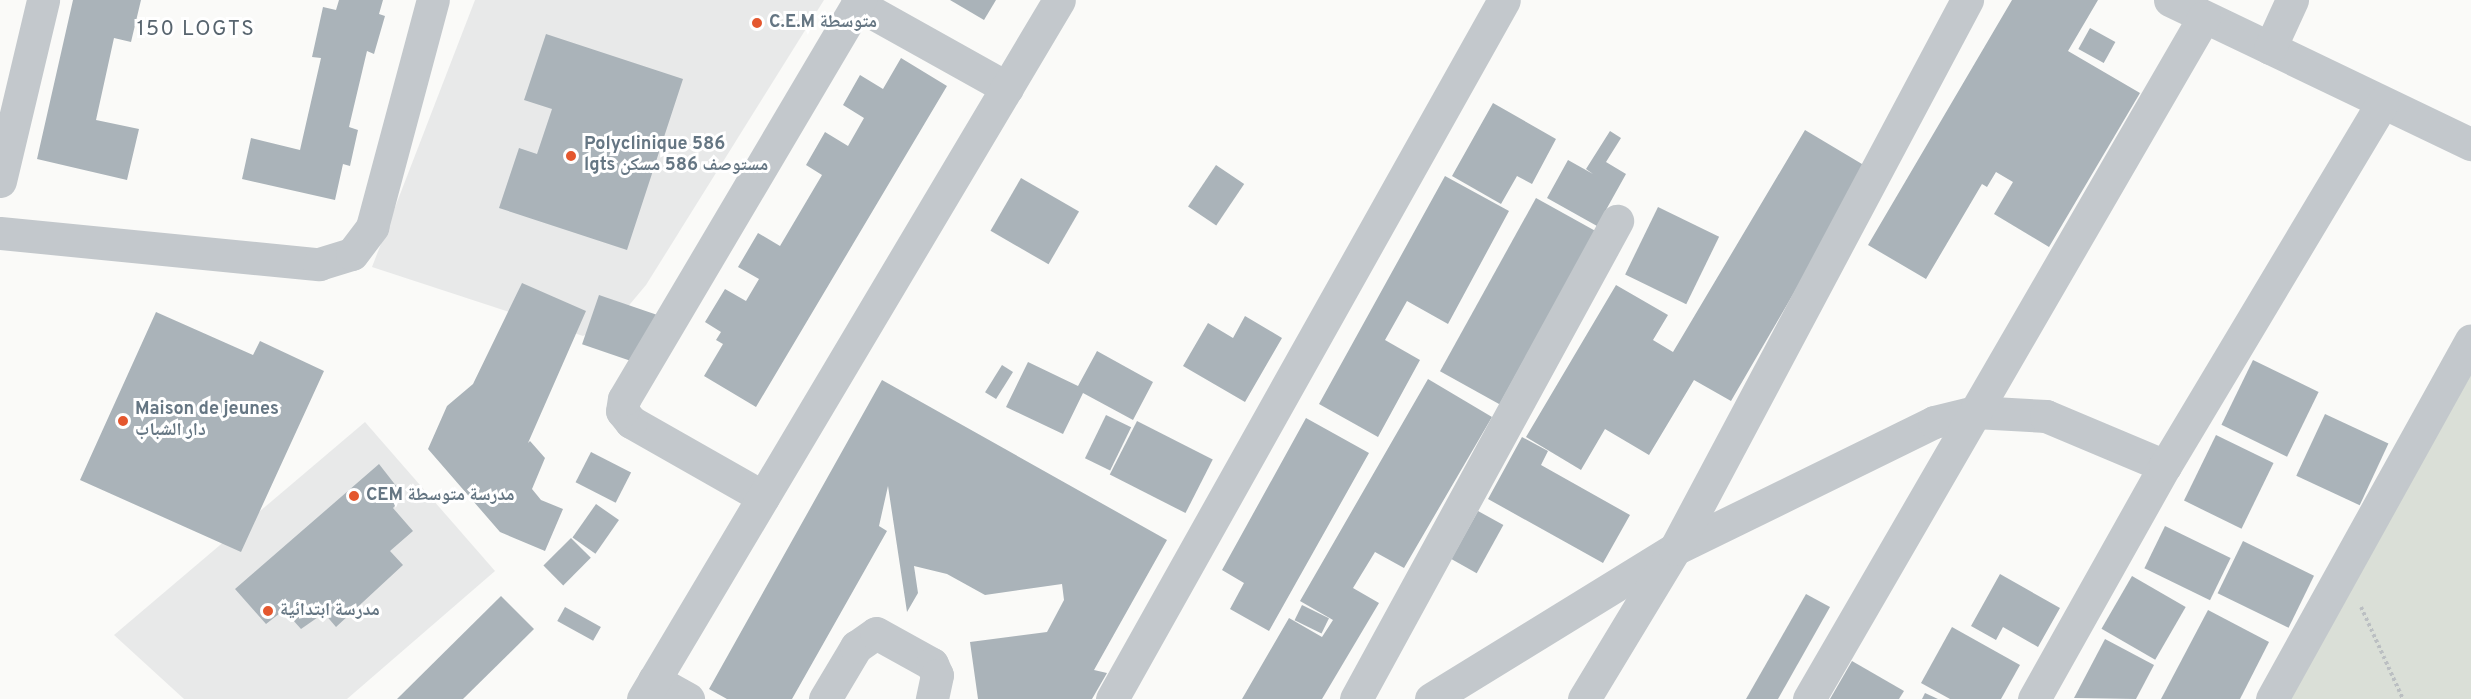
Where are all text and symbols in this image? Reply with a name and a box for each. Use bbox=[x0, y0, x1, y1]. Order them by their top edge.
place label: C.E.M متوسطة bbox=[769, 12, 877, 34]
marker: C.E.M متوسطة bbox=[750, 16, 764, 30]
district label: 150 LOGTS bbox=[137, 17, 255, 43]
place label: Polyclinique 586 lgts مستوصف 586 مسكن bbox=[584, 135, 768, 178]
marker: Polyclinique 586 lgts مستوصف 586 مسكن bbox=[562, 147, 580, 165]
place label: Maison de jeunes دار الشباب bbox=[135, 400, 279, 442]
marker: Maison de jeunes دار الشباب bbox=[116, 414, 130, 428]
place label: CEM مدرسة متوسطة bbox=[366, 485, 515, 507]
marker: CEM مدرسة متوسطة bbox=[347, 489, 361, 503]
place label: مدرسة ابتدائية bbox=[280, 600, 380, 622]
marker: مدرسة ابتدائية bbox=[261, 604, 275, 618]

